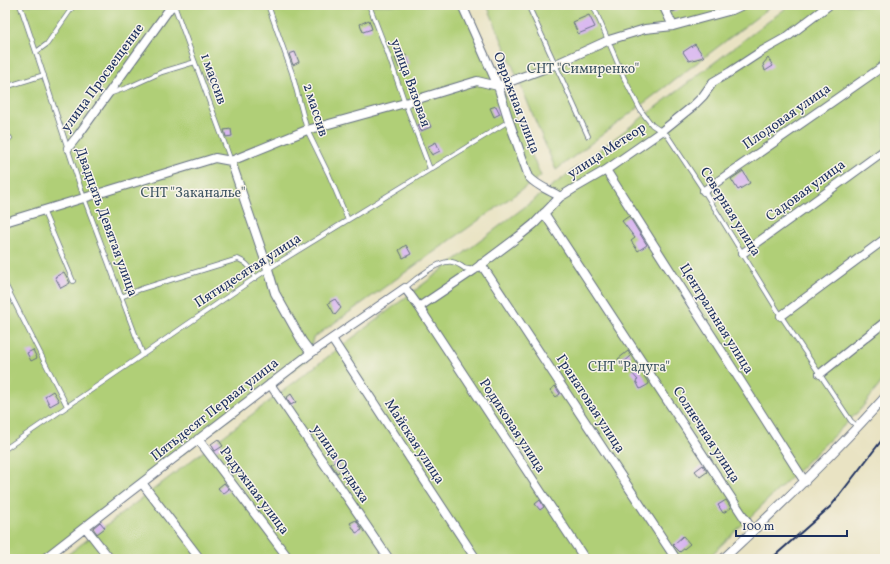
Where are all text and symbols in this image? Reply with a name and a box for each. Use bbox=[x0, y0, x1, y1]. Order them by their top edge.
street label: улица Просвещение bbox=[57, 19, 149, 136]
street label: улица Вязовая bbox=[385, 36, 435, 130]
street label: Овражная улица bbox=[488, 49, 544, 157]
street label: 1 массив bbox=[195, 51, 231, 107]
park label: СНТ "Симиренко" bbox=[527, 60, 639, 79]
street label: Плодовая улица bbox=[739, 80, 835, 154]
street label: 2 массив bbox=[297, 81, 333, 139]
street label: улица Метеор bbox=[564, 118, 650, 184]
street label: Двадцать Девятая улица bbox=[70, 145, 142, 299]
street label: Садовая улица bbox=[762, 156, 850, 226]
street label: Северная улица bbox=[695, 164, 765, 260]
park label: СНТ "Заканалье" bbox=[140, 184, 246, 203]
street label: Пятидесятая улица bbox=[191, 229, 305, 313]
street label: Центральная улица bbox=[674, 260, 758, 378]
street label: Гранатовая улица bbox=[551, 351, 629, 457]
street label: Пятьдесят Первая улица bbox=[147, 354, 283, 466]
park label: СНТ "Радуга" bbox=[588, 358, 670, 377]
street label: Родиковая улица bbox=[474, 375, 550, 477]
street label: Солнечная улица bbox=[668, 383, 744, 487]
street label: Майская улица bbox=[379, 396, 449, 488]
street label: улица Отдыха bbox=[307, 421, 373, 507]
street label: Радужная улица bbox=[215, 443, 293, 539]
scale bar bbox=[736, 512, 847, 538]
text: 100 m bbox=[742, 519, 775, 535]

